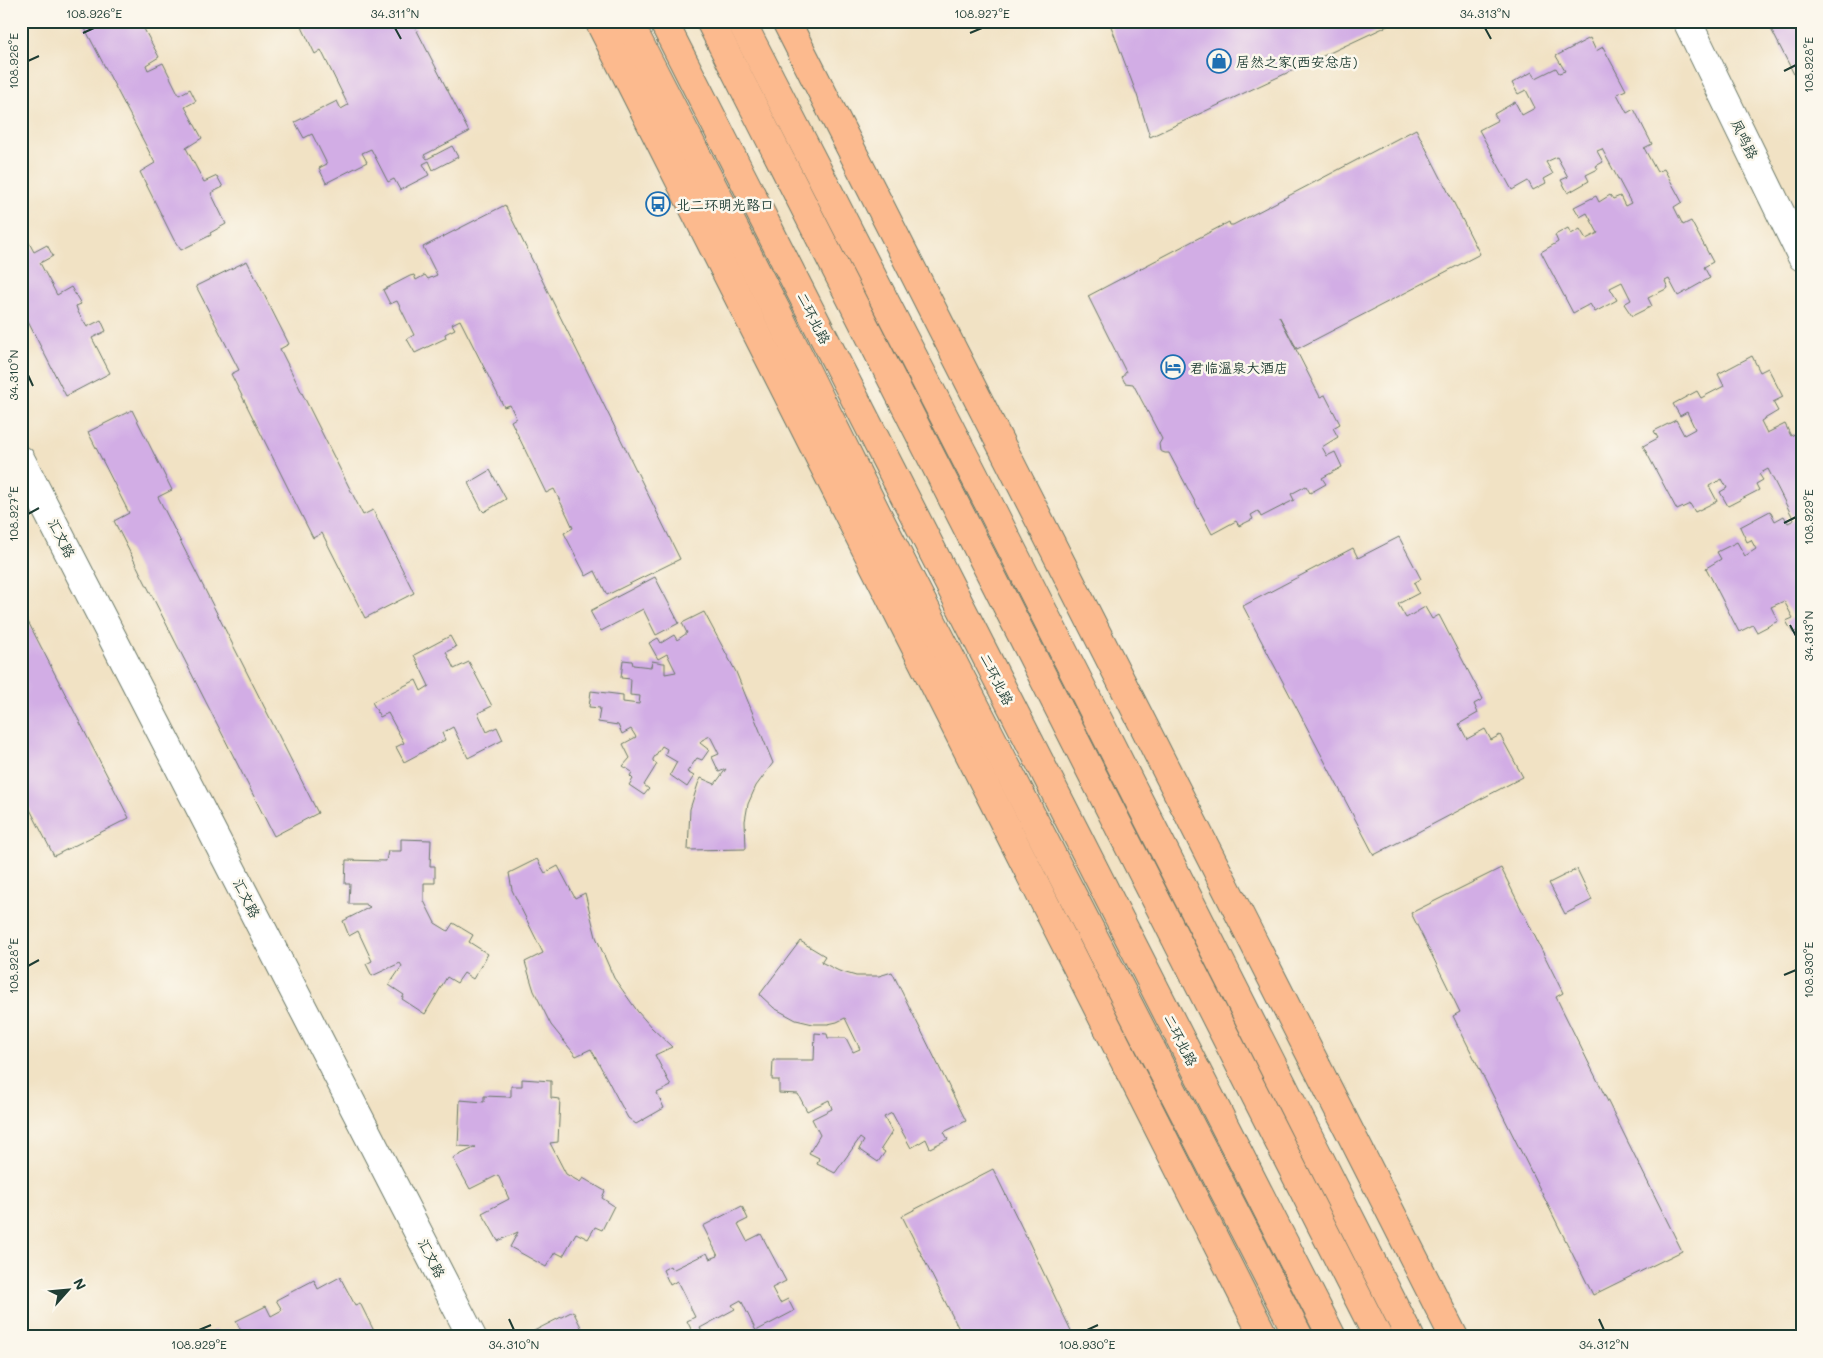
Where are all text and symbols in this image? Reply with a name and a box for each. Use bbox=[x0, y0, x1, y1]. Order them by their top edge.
text: 108.926°E bbox=[66, 5, 122, 21]
text: 34.311°N bbox=[371, 5, 419, 21]
text: 108.927°E bbox=[954, 5, 1010, 21]
text: 34.313°N bbox=[1460, 5, 1510, 21]
text: 108.926°E bbox=[5, 33, 21, 89]
text: 108.928°E bbox=[1800, 37, 1816, 93]
shop icon: 居然之家(西安总店) bbox=[1206, 48, 1232, 74]
place label: 居然之家(西安总店) bbox=[1236, 52, 1358, 71]
street label: 凤鸣路 bbox=[1727, 116, 1763, 162]
bus stop icon: 北二环明光路口 bbox=[645, 191, 671, 217]
place label: 北二环明光路口 bbox=[676, 195, 774, 214]
street label: 二环北路 bbox=[793, 289, 835, 347]
text: 34.310°N bbox=[5, 350, 21, 400]
hotel icon: 君临温泉大酒店 bbox=[1160, 354, 1186, 380]
place label: 君临温泉大酒店 bbox=[1190, 358, 1288, 377]
text: 108.927°E bbox=[5, 486, 21, 542]
text: 108.929°E bbox=[1800, 489, 1816, 545]
street label: 汇文路 bbox=[44, 515, 80, 561]
text: 34.313°N bbox=[1800, 611, 1816, 661]
street label: 二环北路 bbox=[976, 650, 1018, 708]
street label: 汇文路 bbox=[229, 875, 265, 921]
text: 108.928°E bbox=[5, 938, 21, 994]
text: 108.930°E bbox=[1800, 942, 1816, 998]
street label: 二环北路 bbox=[1160, 1011, 1202, 1069]
street label: 汇文路 bbox=[414, 1235, 450, 1281]
north arrow bbox=[42, 1266, 92, 1316]
text: N bbox=[69, 1275, 91, 1293]
text: 108.929°E bbox=[171, 1336, 227, 1352]
text: 34.310°N bbox=[489, 1336, 539, 1352]
text: 108.930°E bbox=[1059, 1336, 1115, 1352]
text: 34.312°N bbox=[1579, 1336, 1629, 1352]

